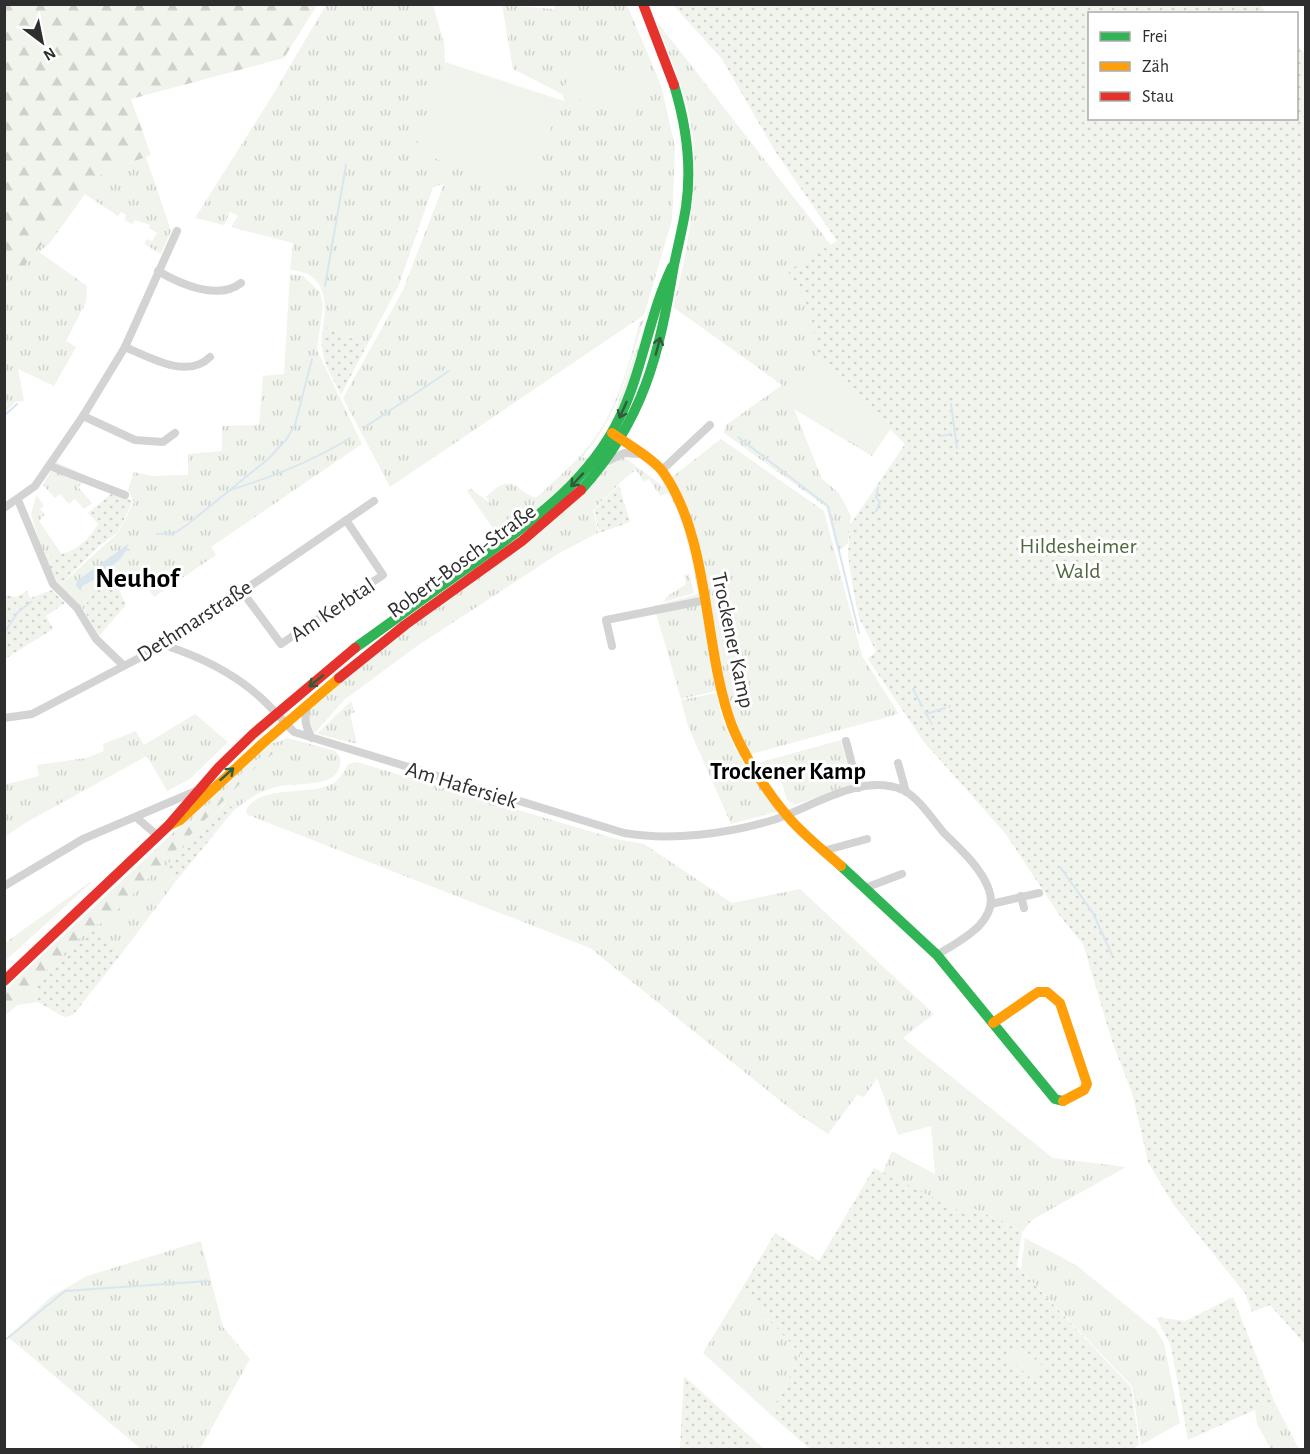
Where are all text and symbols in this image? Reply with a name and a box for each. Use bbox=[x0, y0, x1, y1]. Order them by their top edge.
north arrow bbox=[12, 12, 72, 72]
legend bbox=[1088, 12, 1298, 120]
text: Frei bbox=[1142, 28, 1168, 46]
text: N bbox=[40, 44, 58, 64]
text: Zäh bbox=[1142, 58, 1169, 76]
text: Stau bbox=[1142, 88, 1174, 106]
one-way arrow bbox=[653, 337, 664, 356]
one-way arrow bbox=[617, 400, 628, 418]
one-way arrow bbox=[570, 473, 584, 488]
street label: Robert-Bosch-Straße bbox=[383, 500, 540, 622]
park label: Hildesheimer Wald bbox=[1019, 535, 1137, 582]
district label: Neuhof bbox=[95, 565, 181, 593]
street label: Trockener Kamp bbox=[708, 570, 758, 710]
street label: Am Kerbtal bbox=[286, 574, 379, 646]
street label: Dethmarstraße bbox=[133, 576, 256, 666]
one-way arrow bbox=[308, 674, 324, 687]
street label: Am Hafersiek bbox=[403, 758, 520, 812]
district label: Trockener Kamp bbox=[710, 760, 866, 784]
one-way arrow bbox=[220, 767, 235, 781]

